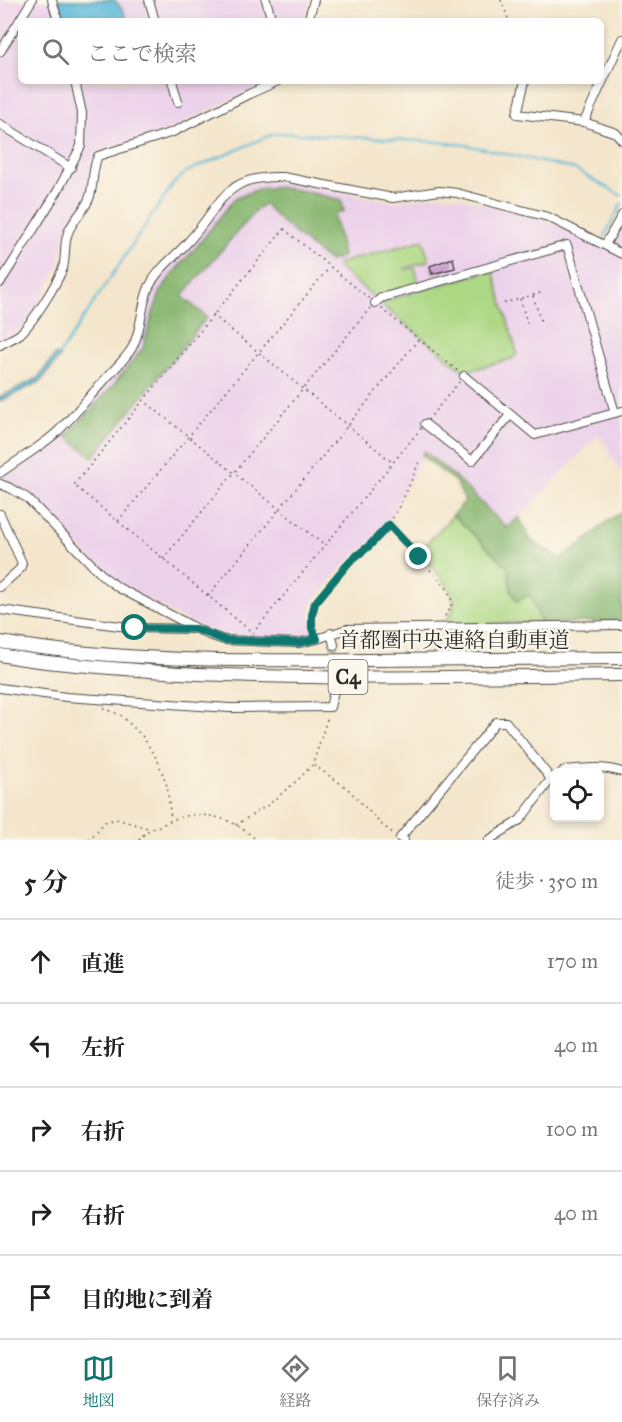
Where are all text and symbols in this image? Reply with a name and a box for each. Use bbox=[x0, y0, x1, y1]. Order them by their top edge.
search box bbox=[18, 18, 604, 84]
icon: search bbox=[39, 35, 72, 68]
text: ここで検索 bbox=[87, 40, 197, 67]
route end bbox=[405, 543, 431, 569]
route start bbox=[121, 614, 147, 640]
street label: 首都圏中央連絡自動車道 bbox=[339, 627, 570, 653]
road number: C4 bbox=[328, 660, 368, 694]
map controls bbox=[550, 768, 604, 822]
button: locate bbox=[550, 768, 604, 822]
text: 5 分 bbox=[24, 866, 68, 898]
text: 徒歩 · 350 m bbox=[495, 869, 598, 893]
icon: ahead bbox=[24, 945, 57, 978]
text: 170 m bbox=[547, 949, 598, 973]
text: 直進 bbox=[81, 950, 125, 977]
icon: left bbox=[24, 1029, 57, 1062]
text: 40 m bbox=[554, 1033, 598, 1057]
text: 左折 bbox=[81, 1034, 125, 1061]
icon: right bbox=[24, 1113, 57, 1146]
text: 100 m bbox=[546, 1117, 598, 1141]
text: 右折 bbox=[81, 1118, 125, 1145]
icon: right bbox=[24, 1197, 57, 1230]
text: 40 m bbox=[554, 1201, 598, 1225]
text: 右折 bbox=[81, 1202, 125, 1229]
icon: arrive bbox=[24, 1281, 57, 1314]
text: 目的地に到着 bbox=[81, 1286, 213, 1313]
tab: 地図 bbox=[82, 1352, 115, 1411]
tab: 経路 bbox=[279, 1352, 312, 1411]
tab: 保存済み bbox=[476, 1352, 540, 1411]

